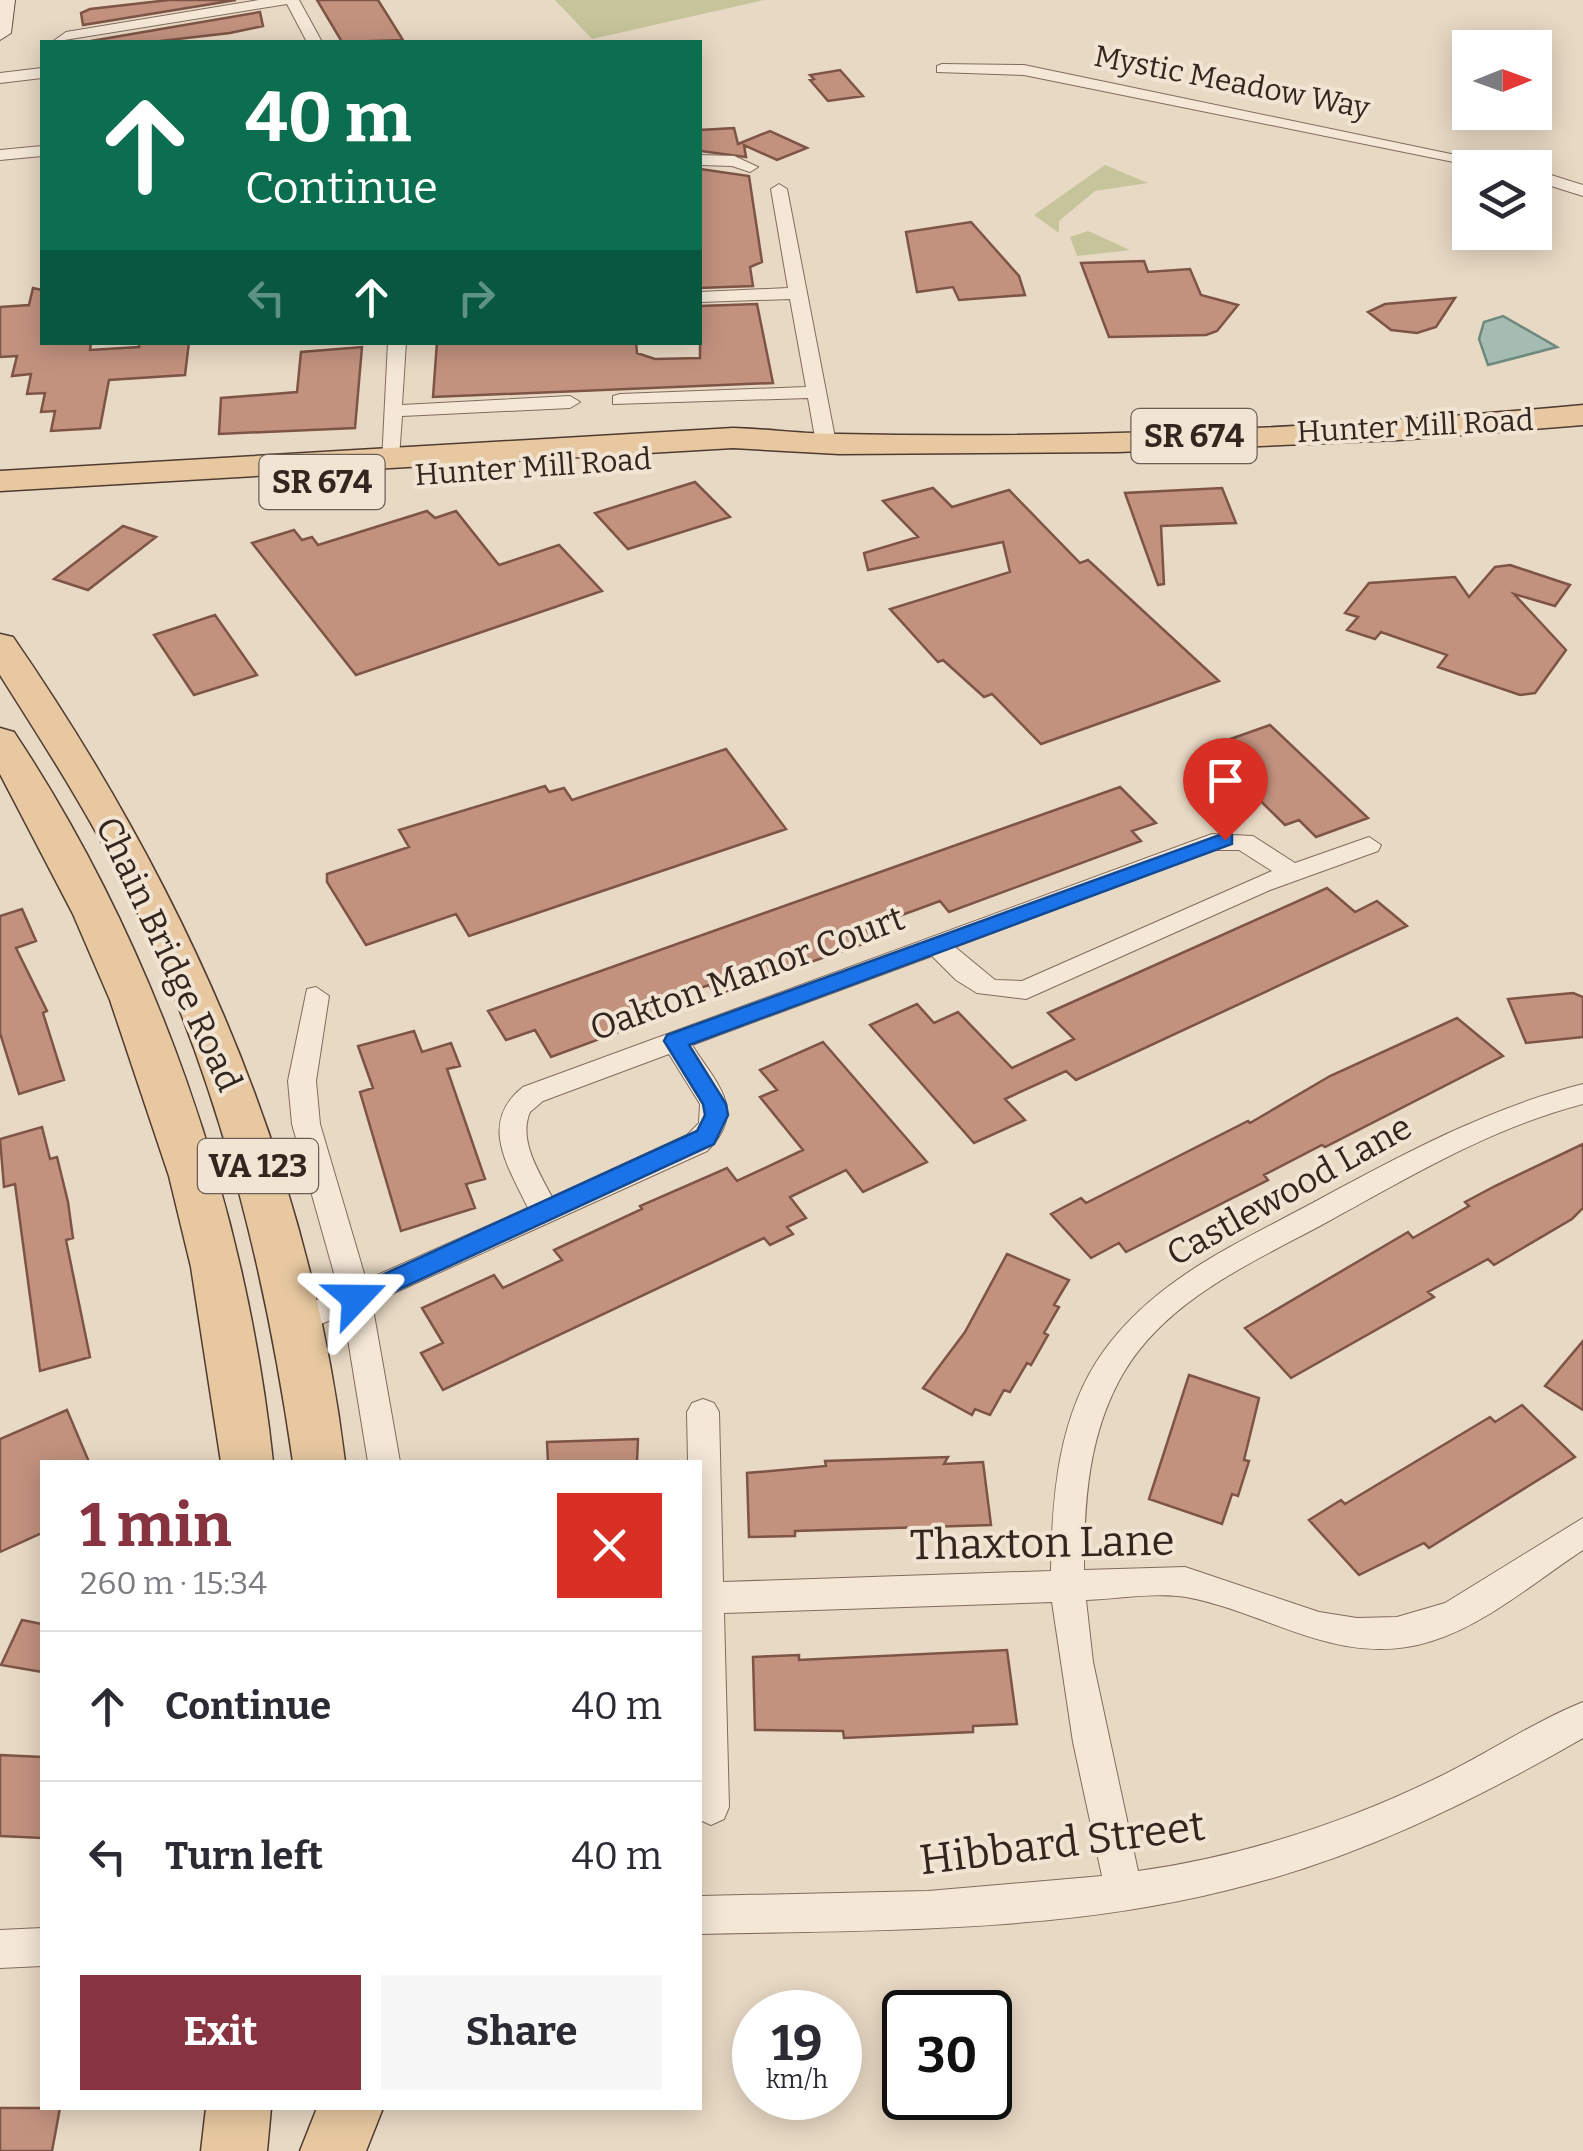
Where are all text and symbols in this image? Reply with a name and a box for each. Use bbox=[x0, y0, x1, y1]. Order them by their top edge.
north arrow bbox=[1452, 30, 1552, 130]
map controls bbox=[1452, 30, 1552, 250]
street label: Mystic Meadow Way bbox=[1091, 38, 1373, 126]
text: 40 m bbox=[245, 76, 411, 160]
icon: ahead bbox=[80, 80, 210, 210]
button: layers bbox=[1452, 150, 1552, 250]
text: Continue bbox=[245, 161, 438, 215]
icon: left bbox=[239, 270, 294, 325]
icon: ahead bbox=[344, 270, 399, 325]
icon: right bbox=[449, 270, 504, 325]
street label: Hunter Mill Road bbox=[1296, 402, 1535, 450]
road number: SR 674 bbox=[1132, 409, 1256, 463]
street label: Hunter Mill Road bbox=[413, 441, 653, 493]
road number: SR 674 bbox=[260, 455, 384, 509]
pin bbox=[1183, 738, 1268, 841]
icon: arrive bbox=[1198, 753, 1253, 808]
street label: Chain Bridge Road bbox=[87, 810, 251, 1098]
street label: Oakton Manor Court bbox=[584, 897, 910, 1049]
street label: Castlewood Lane bbox=[1159, 1105, 1419, 1275]
road number: VA 123 bbox=[198, 1139, 318, 1193]
position arrow bbox=[304, 1246, 408, 1350]
text: 1 min bbox=[80, 1490, 232, 1562]
button: close bbox=[557, 1493, 662, 1598]
street label: Thaxton Lane bbox=[909, 1516, 1175, 1570]
text: 260 m · 15:34 bbox=[80, 1564, 267, 1602]
icon: ahead bbox=[80, 1679, 135, 1734]
text: Continue bbox=[165, 1683, 331, 1729]
text: 40 m bbox=[572, 1683, 662, 1729]
street label: Hibbard Street bbox=[917, 1801, 1208, 1885]
icon: left bbox=[80, 1829, 135, 1884]
text: Turn left bbox=[165, 1833, 323, 1879]
text: 40 m bbox=[572, 1833, 662, 1879]
button: Exit bbox=[80, 1975, 361, 2090]
button: Share bbox=[381, 1975, 662, 2090]
speed limit sign: 30 bbox=[882, 1990, 1012, 2120]
text: 19 bbox=[771, 2013, 823, 2073]
text: km/h bbox=[766, 2065, 828, 2095]

